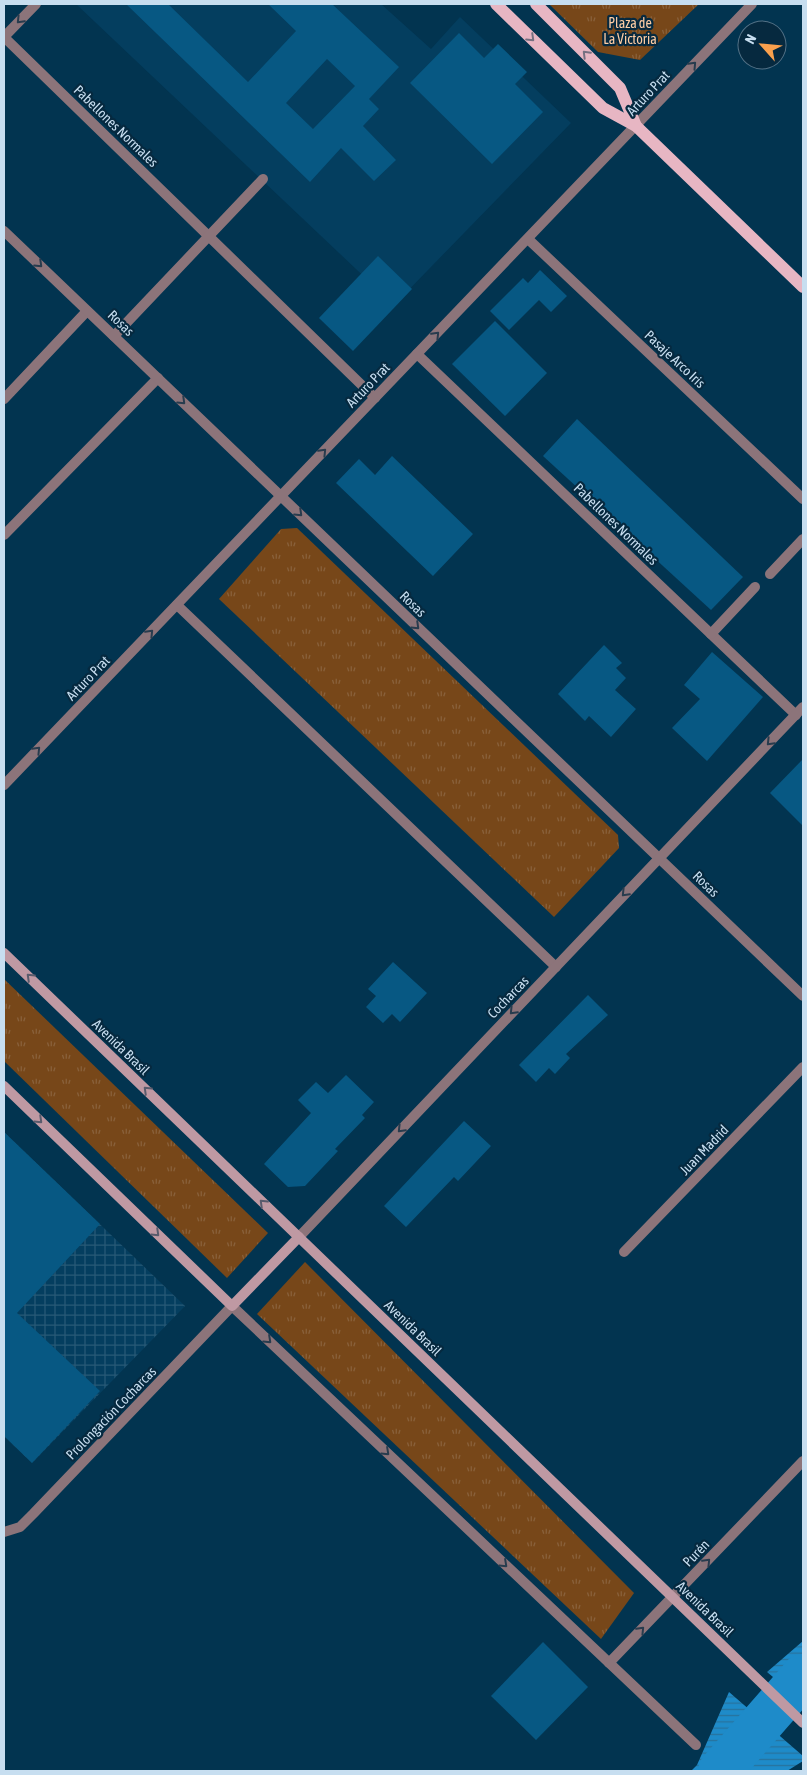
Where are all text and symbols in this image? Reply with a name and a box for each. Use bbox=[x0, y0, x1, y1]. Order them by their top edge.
one-way arrow bbox=[17, 15, 26, 24]
park label: Plaza de La Victoria bbox=[603, 15, 657, 47]
north arrow bbox=[737, 20, 787, 70]
one-way arrow bbox=[525, 32, 534, 41]
text: N bbox=[741, 32, 759, 46]
one-way arrow bbox=[582, 50, 591, 59]
one-way arrow bbox=[687, 62, 696, 71]
street label: Arturo Prat bbox=[623, 67, 673, 119]
street label: Pabellones Normales bbox=[71, 82, 161, 170]
one-way arrow bbox=[33, 258, 42, 267]
street label: Rosas bbox=[105, 307, 137, 339]
street label: Pasaje Arco Iris bbox=[642, 327, 708, 391]
one-way arrow bbox=[430, 332, 439, 341]
street label: Arturo Prat bbox=[343, 359, 393, 411]
one-way arrow bbox=[176, 395, 185, 404]
one-way arrow bbox=[317, 449, 326, 458]
street label: Pabellones Normales bbox=[571, 480, 661, 568]
one-way arrow bbox=[293, 507, 302, 516]
street label: Rosas bbox=[397, 588, 429, 620]
one-way arrow bbox=[411, 620, 420, 629]
one-way arrow bbox=[144, 629, 153, 638]
street label: Arturo Prat bbox=[63, 652, 113, 704]
one-way arrow bbox=[767, 737, 776, 746]
one-way arrow bbox=[32, 747, 41, 756]
street label: Rosas bbox=[690, 868, 722, 900]
one-way arrow bbox=[622, 888, 631, 897]
street label: Cocharcas bbox=[484, 973, 532, 1021]
one-way arrow bbox=[26, 974, 35, 983]
one-way arrow bbox=[510, 1005, 519, 1014]
street label: Avenida Brasil bbox=[89, 1016, 153, 1078]
one-way arrow bbox=[143, 1087, 152, 1096]
one-way arrow bbox=[33, 1114, 42, 1123]
street label: Juan Madrid bbox=[676, 1122, 732, 1178]
one-way arrow bbox=[398, 1123, 407, 1132]
one-way arrow bbox=[260, 1200, 269, 1209]
one-way arrow bbox=[150, 1227, 159, 1236]
street label: Avenida Brasil bbox=[381, 1297, 445, 1359]
one-way arrow bbox=[262, 1334, 271, 1343]
street label: Prolongación Cocharcas bbox=[63, 1363, 159, 1463]
one-way arrow bbox=[380, 1446, 389, 1455]
street label: Purén bbox=[680, 1536, 712, 1570]
one-way arrow bbox=[498, 1558, 507, 1567]
one-way arrow bbox=[701, 1559, 710, 1568]
street label: Avenida Brasil bbox=[673, 1578, 737, 1640]
one-way arrow bbox=[635, 1627, 644, 1636]

